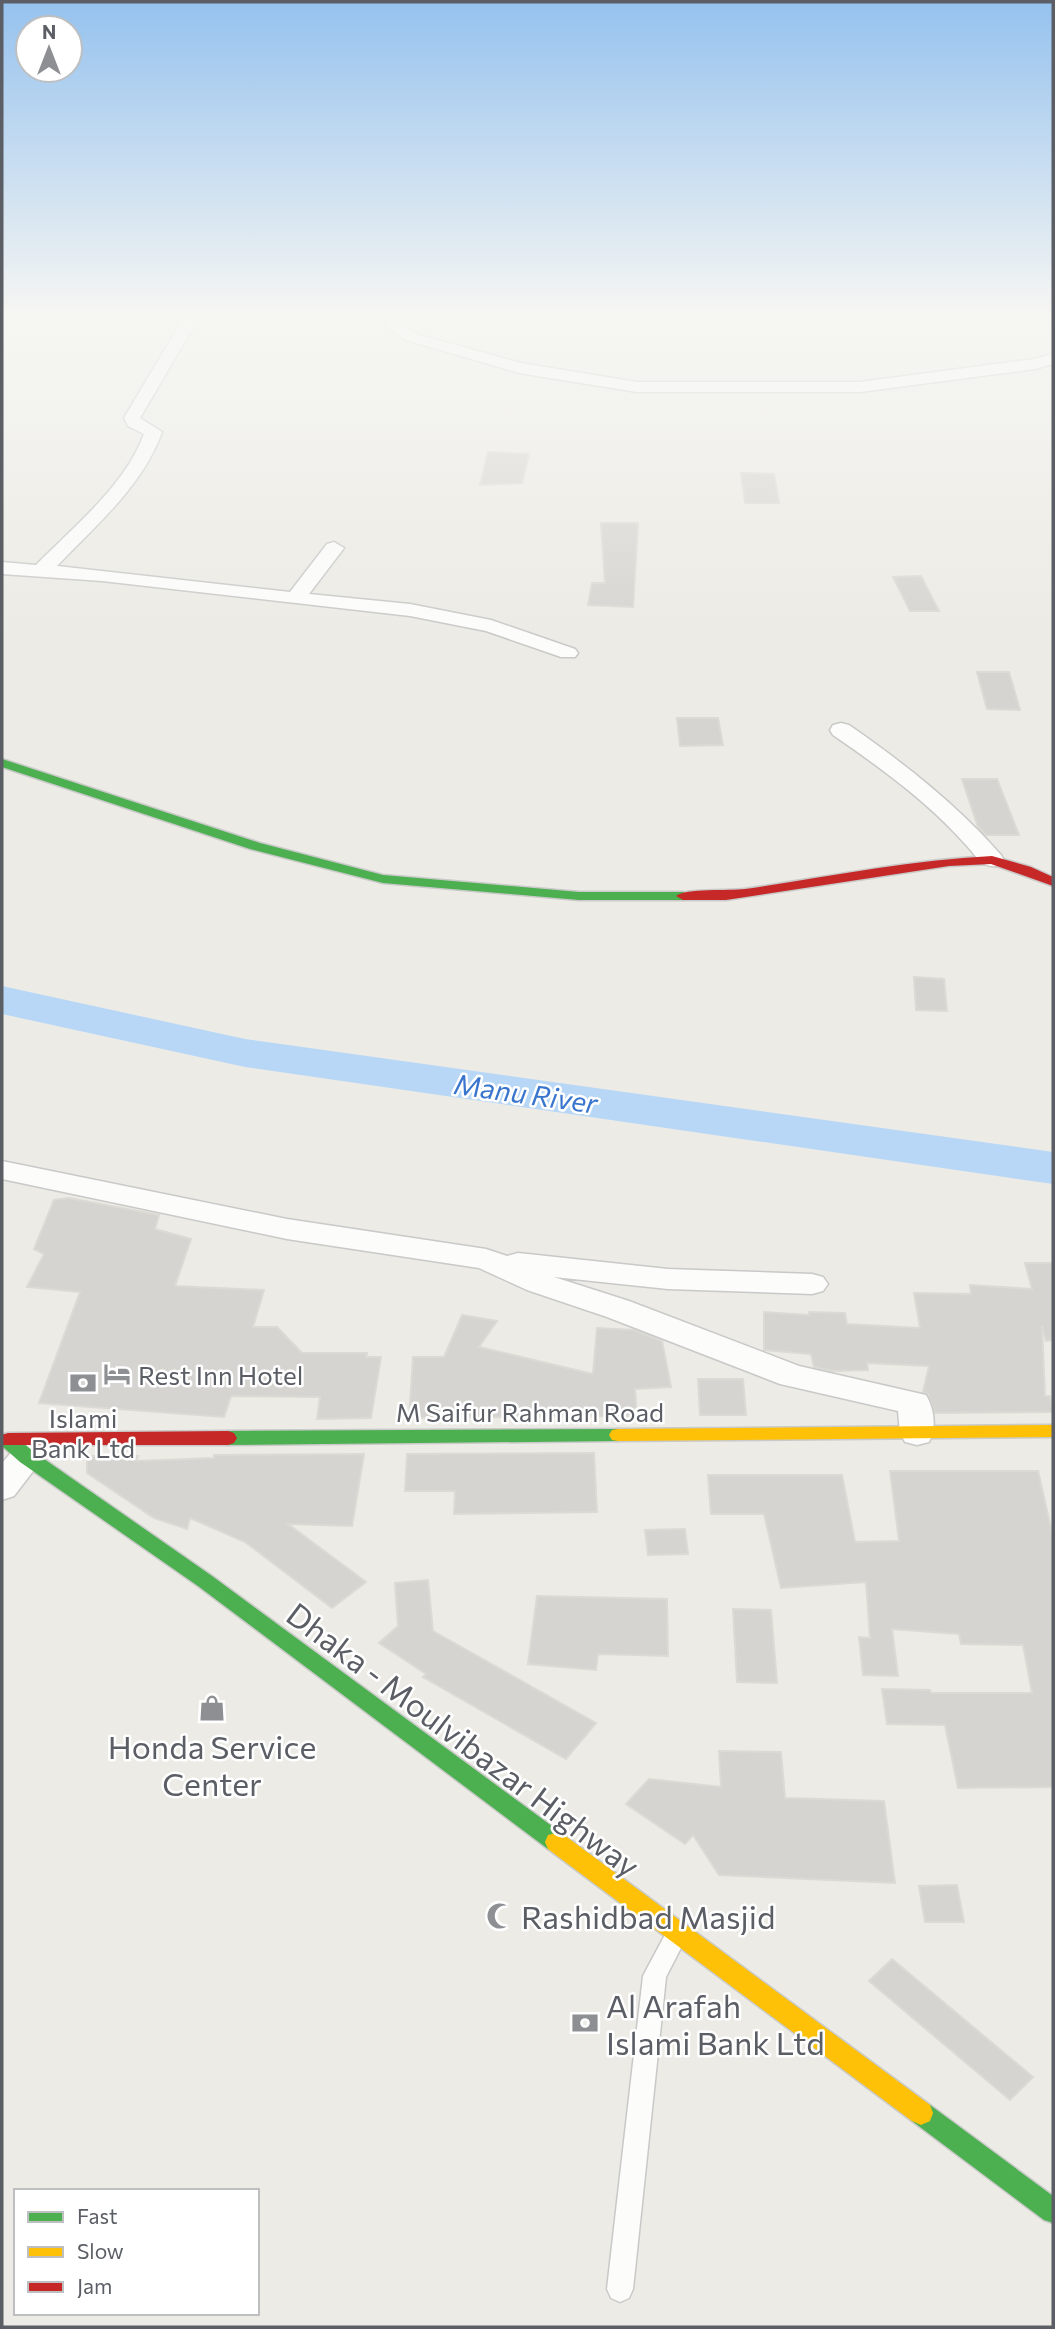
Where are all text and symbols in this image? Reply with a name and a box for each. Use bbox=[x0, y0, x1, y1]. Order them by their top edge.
north arrow bbox=[14, 14, 84, 84]
text: N bbox=[42, 20, 56, 43]
water label: Manu River bbox=[452, 1066, 601, 1120]
hotel icon: Rest Inn Hotel bbox=[102, 1359, 132, 1389]
place label: Rest Inn Hotel bbox=[138, 1359, 303, 1390]
bank icon: Islami Bank Ltd bbox=[68, 1368, 98, 1398]
street label: M Saifur Rahman Road bbox=[396, 1396, 664, 1427]
place label: Islami Bank Ltd bbox=[31, 1402, 135, 1463]
street label: Dhaka - Moulvibazar Highway bbox=[280, 1593, 648, 1885]
shop icon: Honda Service Center bbox=[197, 1693, 227, 1723]
place label: Honda Service Center bbox=[108, 1726, 316, 1803]
place label: Rashidbad Masjid bbox=[521, 1896, 775, 1936]
mosque icon: Rashidbad Masjid bbox=[485, 1901, 515, 1931]
place label: Al Arafah Islami Bank Ltd bbox=[606, 1985, 825, 2062]
bank icon: Al Arafah Islami Bank Ltd bbox=[570, 2008, 600, 2038]
legend bbox=[14, 2189, 259, 2315]
text: Fast bbox=[77, 2203, 118, 2228]
text: Slow bbox=[77, 2238, 124, 2263]
text: Jam bbox=[77, 2273, 112, 2298]

